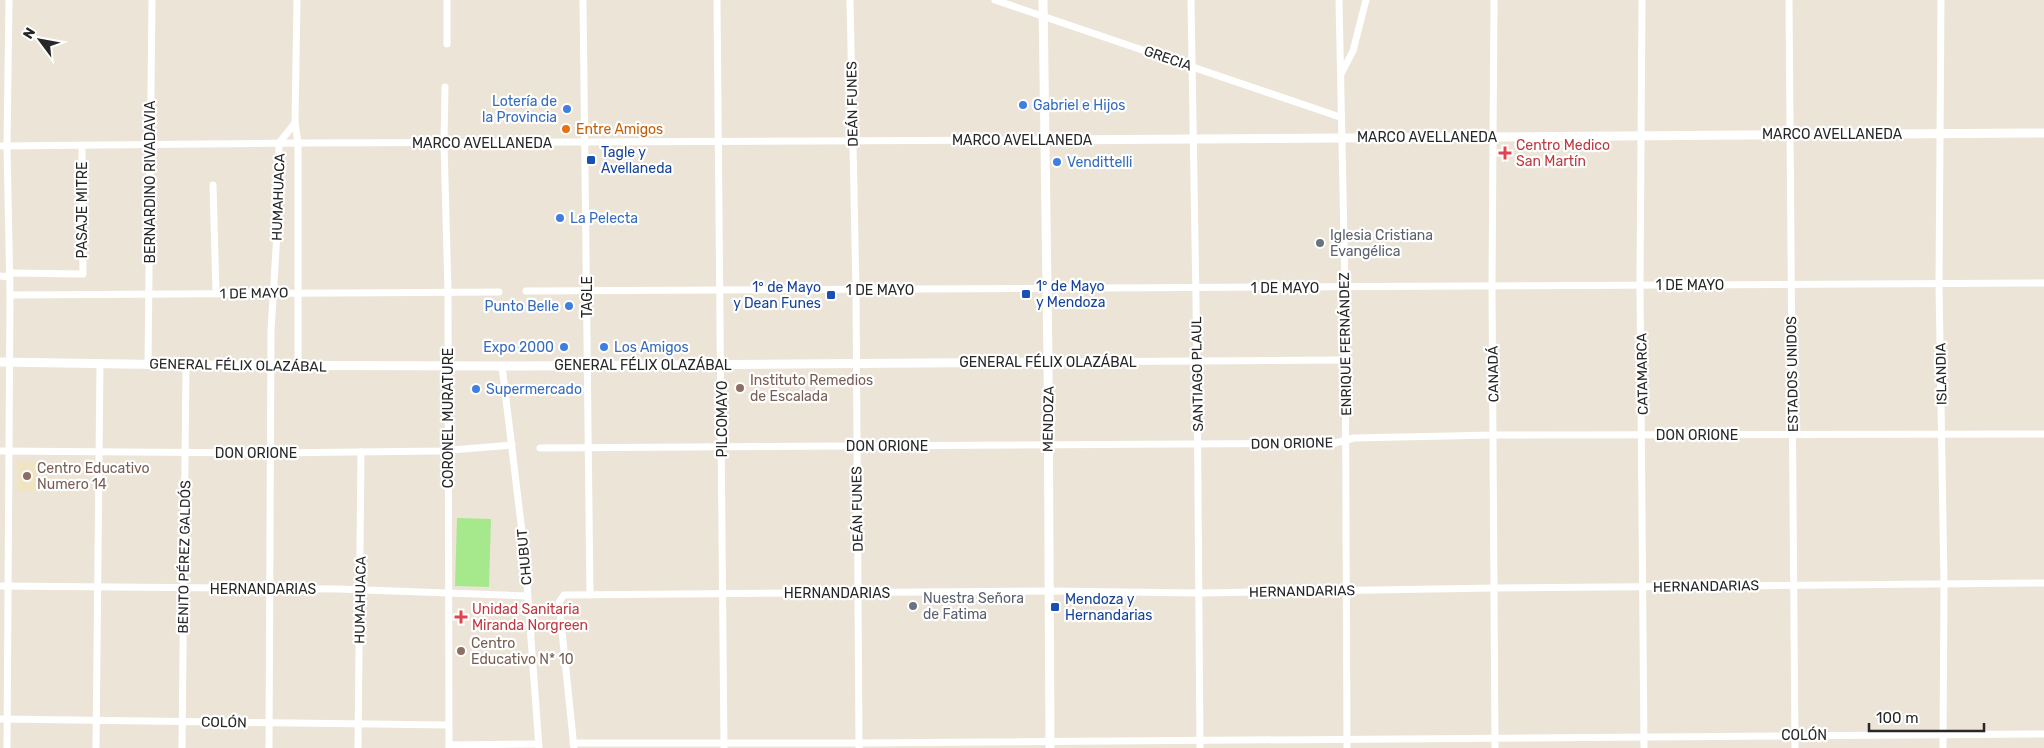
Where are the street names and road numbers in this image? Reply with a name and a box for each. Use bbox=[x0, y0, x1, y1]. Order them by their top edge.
street label: GRECIA bbox=[1142, 42, 1195, 75]
street label: DEÁN FUNES bbox=[842, 61, 862, 147]
street label: BERNARDINO RIVADAVIA bbox=[142, 100, 159, 263]
street label: MARCO AVELLANEDA bbox=[1762, 126, 1903, 143]
street label: MARCO AVELLANEDA bbox=[1357, 129, 1498, 146]
street label: MARCO AVELLANEDA bbox=[952, 132, 1093, 149]
street label: MARCO AVELLANEDA bbox=[412, 135, 553, 152]
street label: HUMAHUACA bbox=[268, 152, 289, 241]
street label: PASAJE MITRE bbox=[74, 162, 91, 258]
street label: ENRIQUE FERNÁNDEZ bbox=[1335, 272, 1355, 416]
street label: TAGLE bbox=[579, 276, 596, 318]
street label: 1 DE MAYO bbox=[1656, 277, 1724, 294]
street label: 1 DE MAYO bbox=[1251, 280, 1319, 297]
street label: 1 DE MAYO bbox=[846, 282, 914, 299]
street label: 1 DE MAYO bbox=[220, 284, 288, 303]
street label: SANTIAGO PLAUL bbox=[1188, 316, 1207, 432]
street label: ESTADOS UNIDOS bbox=[1783, 316, 1802, 432]
street label: CATAMARCA bbox=[1633, 332, 1652, 415]
street label: ISLANDIA bbox=[1932, 342, 1951, 405]
street label: CANADÁ bbox=[1483, 345, 1502, 402]
street label: CORONEL MURATURE bbox=[440, 348, 457, 488]
street label: GENERAL FÉLIX OLAZÁBAL bbox=[959, 353, 1137, 371]
street label: GENERAL FÉLIX OLAZÁBAL bbox=[149, 354, 327, 376]
street label: GENERAL FÉLIX OLAZÁBAL bbox=[554, 356, 732, 374]
street label: PILCOMAYO bbox=[714, 381, 731, 457]
street label: MENDOZA bbox=[1039, 385, 1058, 452]
street label: DON ORIONE bbox=[1656, 427, 1738, 444]
street label: DON ORIONE bbox=[1251, 434, 1333, 453]
street label: DON ORIONE bbox=[846, 438, 928, 455]
street label: DON ORIONE bbox=[215, 445, 297, 462]
street label: DEÁN FUNES bbox=[847, 466, 867, 552]
street label: BENITO PÉREZ GALDÓS bbox=[174, 480, 194, 634]
street label: CHUBUT bbox=[514, 528, 535, 586]
street label: HUMAHUACA bbox=[351, 555, 370, 644]
street label: HERNANDARIAS bbox=[1653, 577, 1760, 596]
street label: HERNANDARIAS bbox=[210, 581, 316, 598]
street label: HERNANDARIAS bbox=[1249, 582, 1356, 601]
street label: HERNANDARIAS bbox=[784, 585, 890, 602]
street label: COLÓN bbox=[201, 713, 247, 731]
street label: COLÓN bbox=[1781, 726, 1827, 744]

